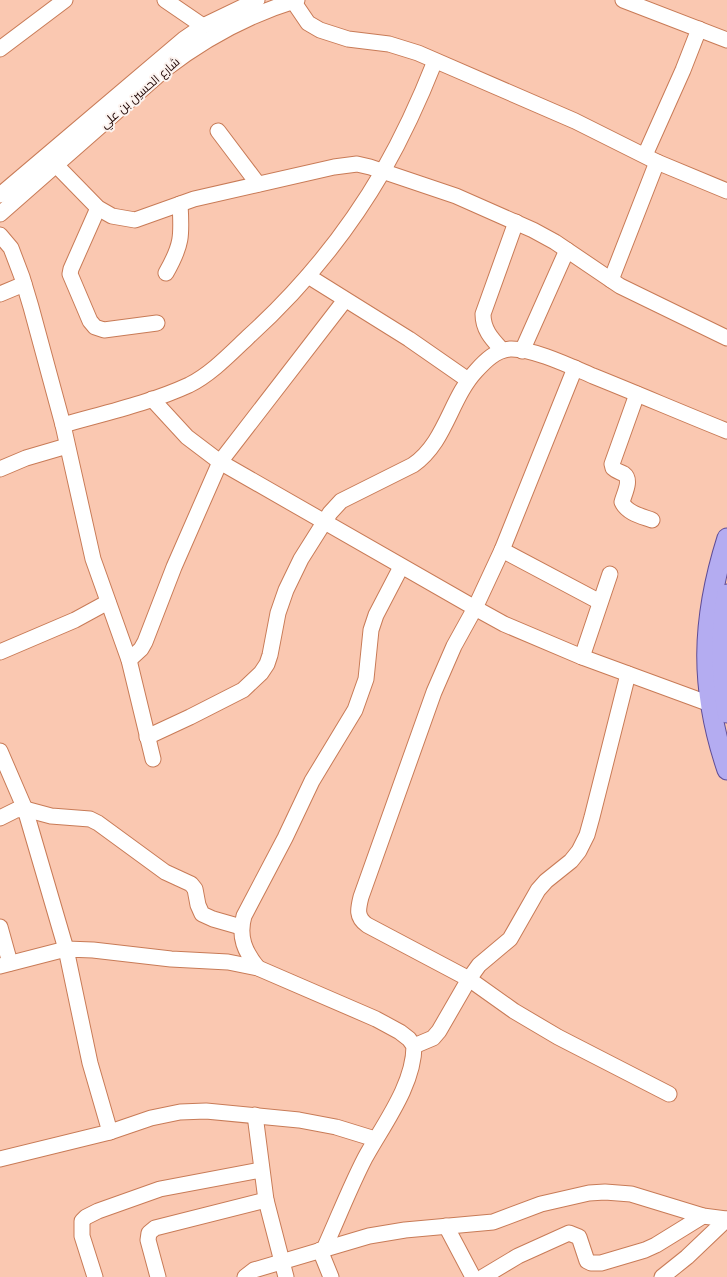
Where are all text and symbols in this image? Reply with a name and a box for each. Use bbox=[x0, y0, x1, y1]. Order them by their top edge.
street label: شارع الحسين بن علي bbox=[97, 54, 184, 133]

